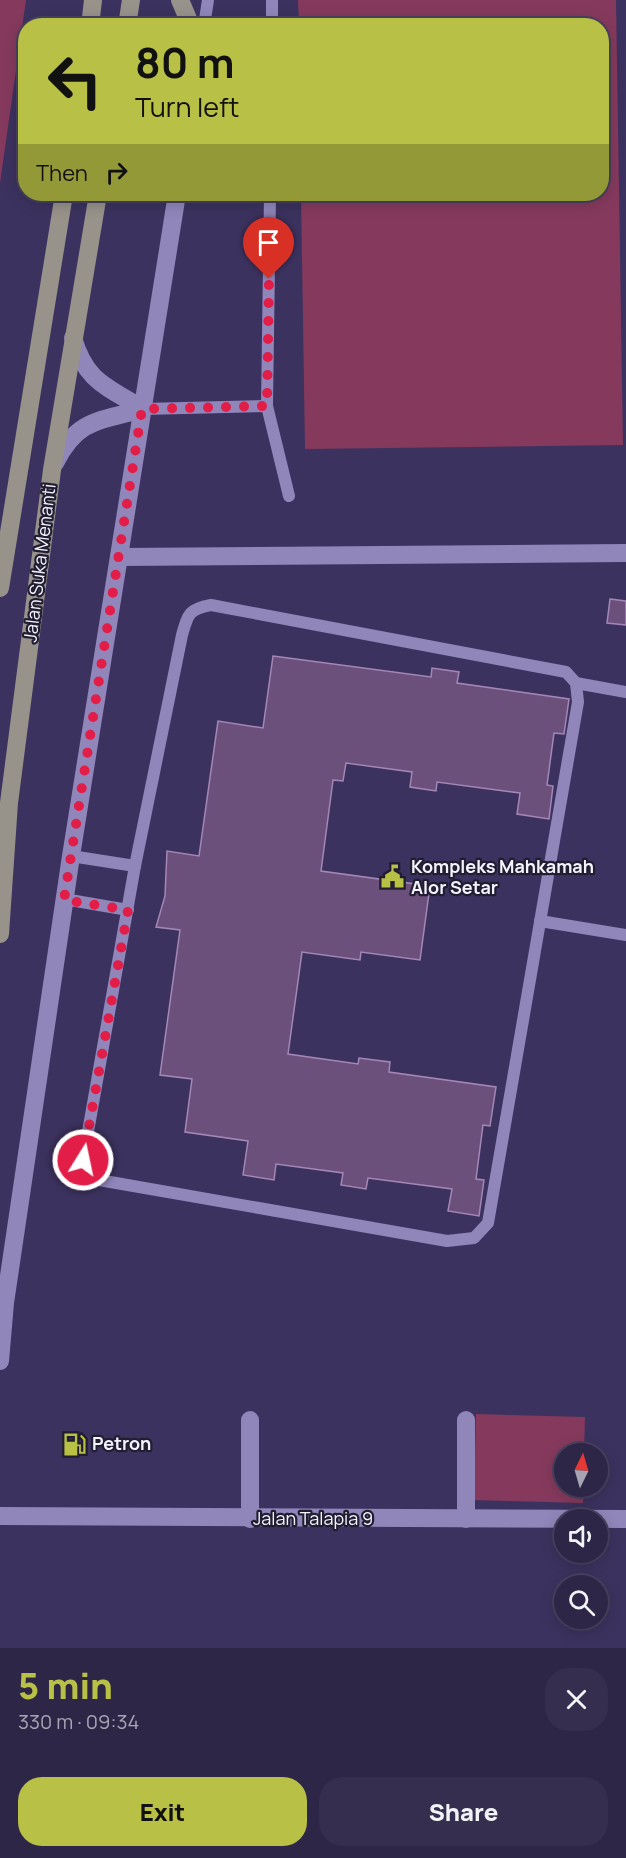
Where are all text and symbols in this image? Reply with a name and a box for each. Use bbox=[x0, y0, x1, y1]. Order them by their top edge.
text: 80 m bbox=[135, 33, 235, 91]
icon: left bbox=[36, 42, 114, 120]
text: Turn left bbox=[135, 88, 239, 125]
icon: right bbox=[100, 156, 133, 189]
text: Then bbox=[36, 158, 88, 188]
pin bbox=[243, 217, 294, 279]
icon: arrive bbox=[252, 226, 285, 259]
street label: Jalan Suka Menanti bbox=[17, 482, 61, 643]
place label: Kompleks Mahkamah Alor Setar bbox=[411, 854, 594, 899]
public building icon: Kompleks Mahkamah Alor Setar bbox=[380, 864, 406, 890]
position arrow bbox=[51, 1128, 115, 1192]
fuel station icon: Petron bbox=[61, 1431, 87, 1457]
place label: Petron bbox=[92, 1431, 151, 1455]
north arrow bbox=[554, 1443, 608, 1497]
map controls bbox=[554, 1443, 608, 1629]
street label: Jalan Talapia 9 bbox=[253, 1506, 373, 1530]
button: sound bbox=[554, 1509, 608, 1563]
button: search bbox=[554, 1575, 608, 1629]
text: 5 min bbox=[18, 1661, 113, 1710]
button: close bbox=[545, 1668, 608, 1731]
text: 330 m · 09:34 bbox=[18, 1708, 139, 1735]
button: Exit bbox=[18, 1777, 307, 1846]
button: Share bbox=[319, 1777, 608, 1846]

